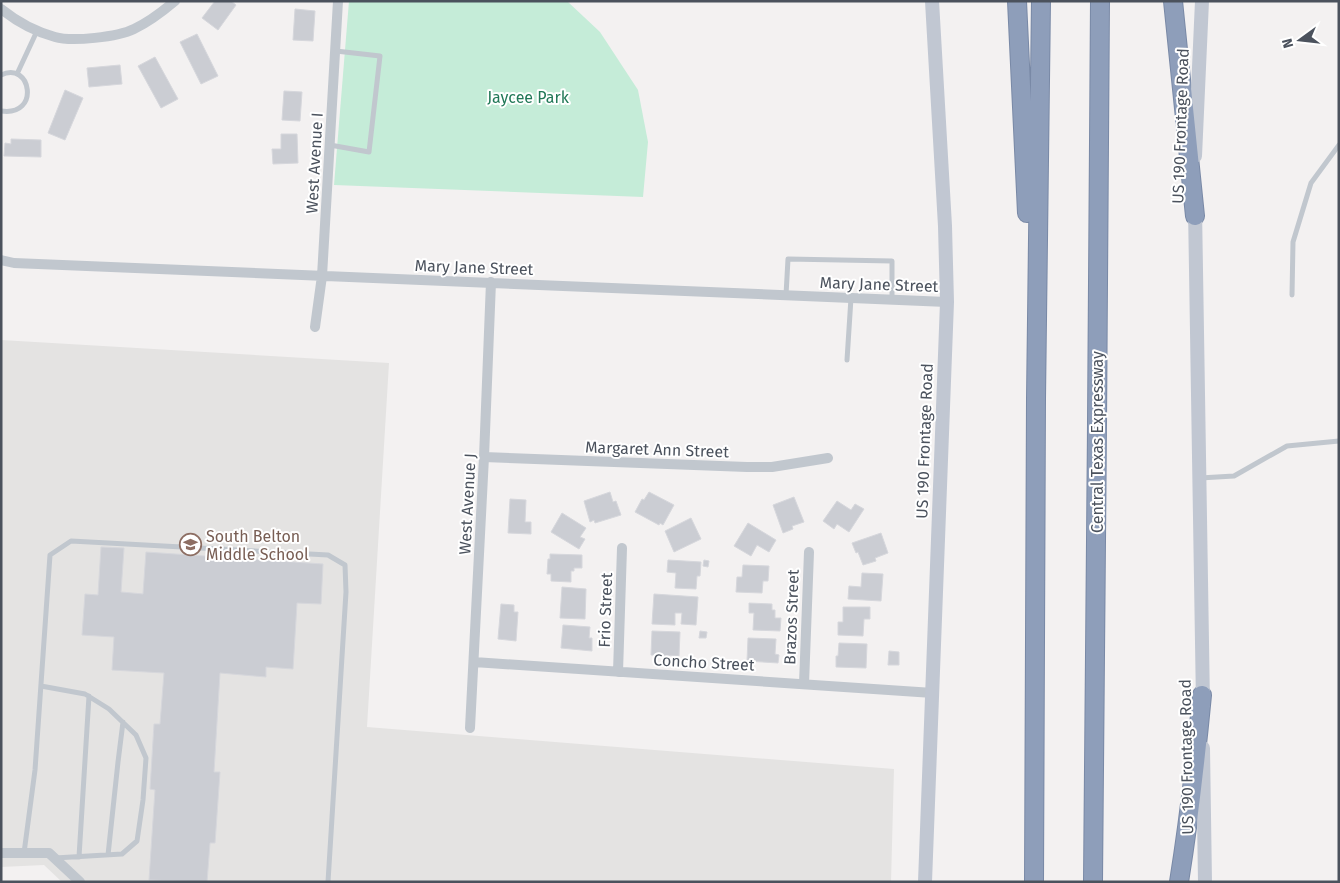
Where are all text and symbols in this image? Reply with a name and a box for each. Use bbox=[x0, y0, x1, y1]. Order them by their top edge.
north arrow bbox=[1275, 15, 1325, 65]
text: N bbox=[1279, 37, 1297, 50]
street label: US 190 Frontage Road bbox=[1168, 48, 1193, 204]
park label: Jaycee Park bbox=[487, 88, 570, 107]
street label: West Avenue I bbox=[302, 112, 327, 214]
street label: Mary Jane Street bbox=[414, 256, 534, 279]
street label: Mary Jane Street bbox=[819, 273, 939, 296]
street label: Central Texas Expressway bbox=[1088, 351, 1107, 533]
street label: US 190 Frontage Road bbox=[912, 363, 937, 519]
street label: Margaret Ann Street bbox=[585, 437, 729, 462]
street label: West Avenue J bbox=[455, 453, 480, 555]
place label: South Belton Middle School bbox=[206, 527, 309, 564]
school or university icon: South Belton Middle School bbox=[178, 533, 202, 557]
street label: Brazos Street bbox=[780, 569, 803, 665]
street label: Frio Street bbox=[595, 572, 616, 648]
street label: Concho Street bbox=[653, 650, 755, 675]
street label: US 190 Frontage Road bbox=[1176, 679, 1197, 835]

